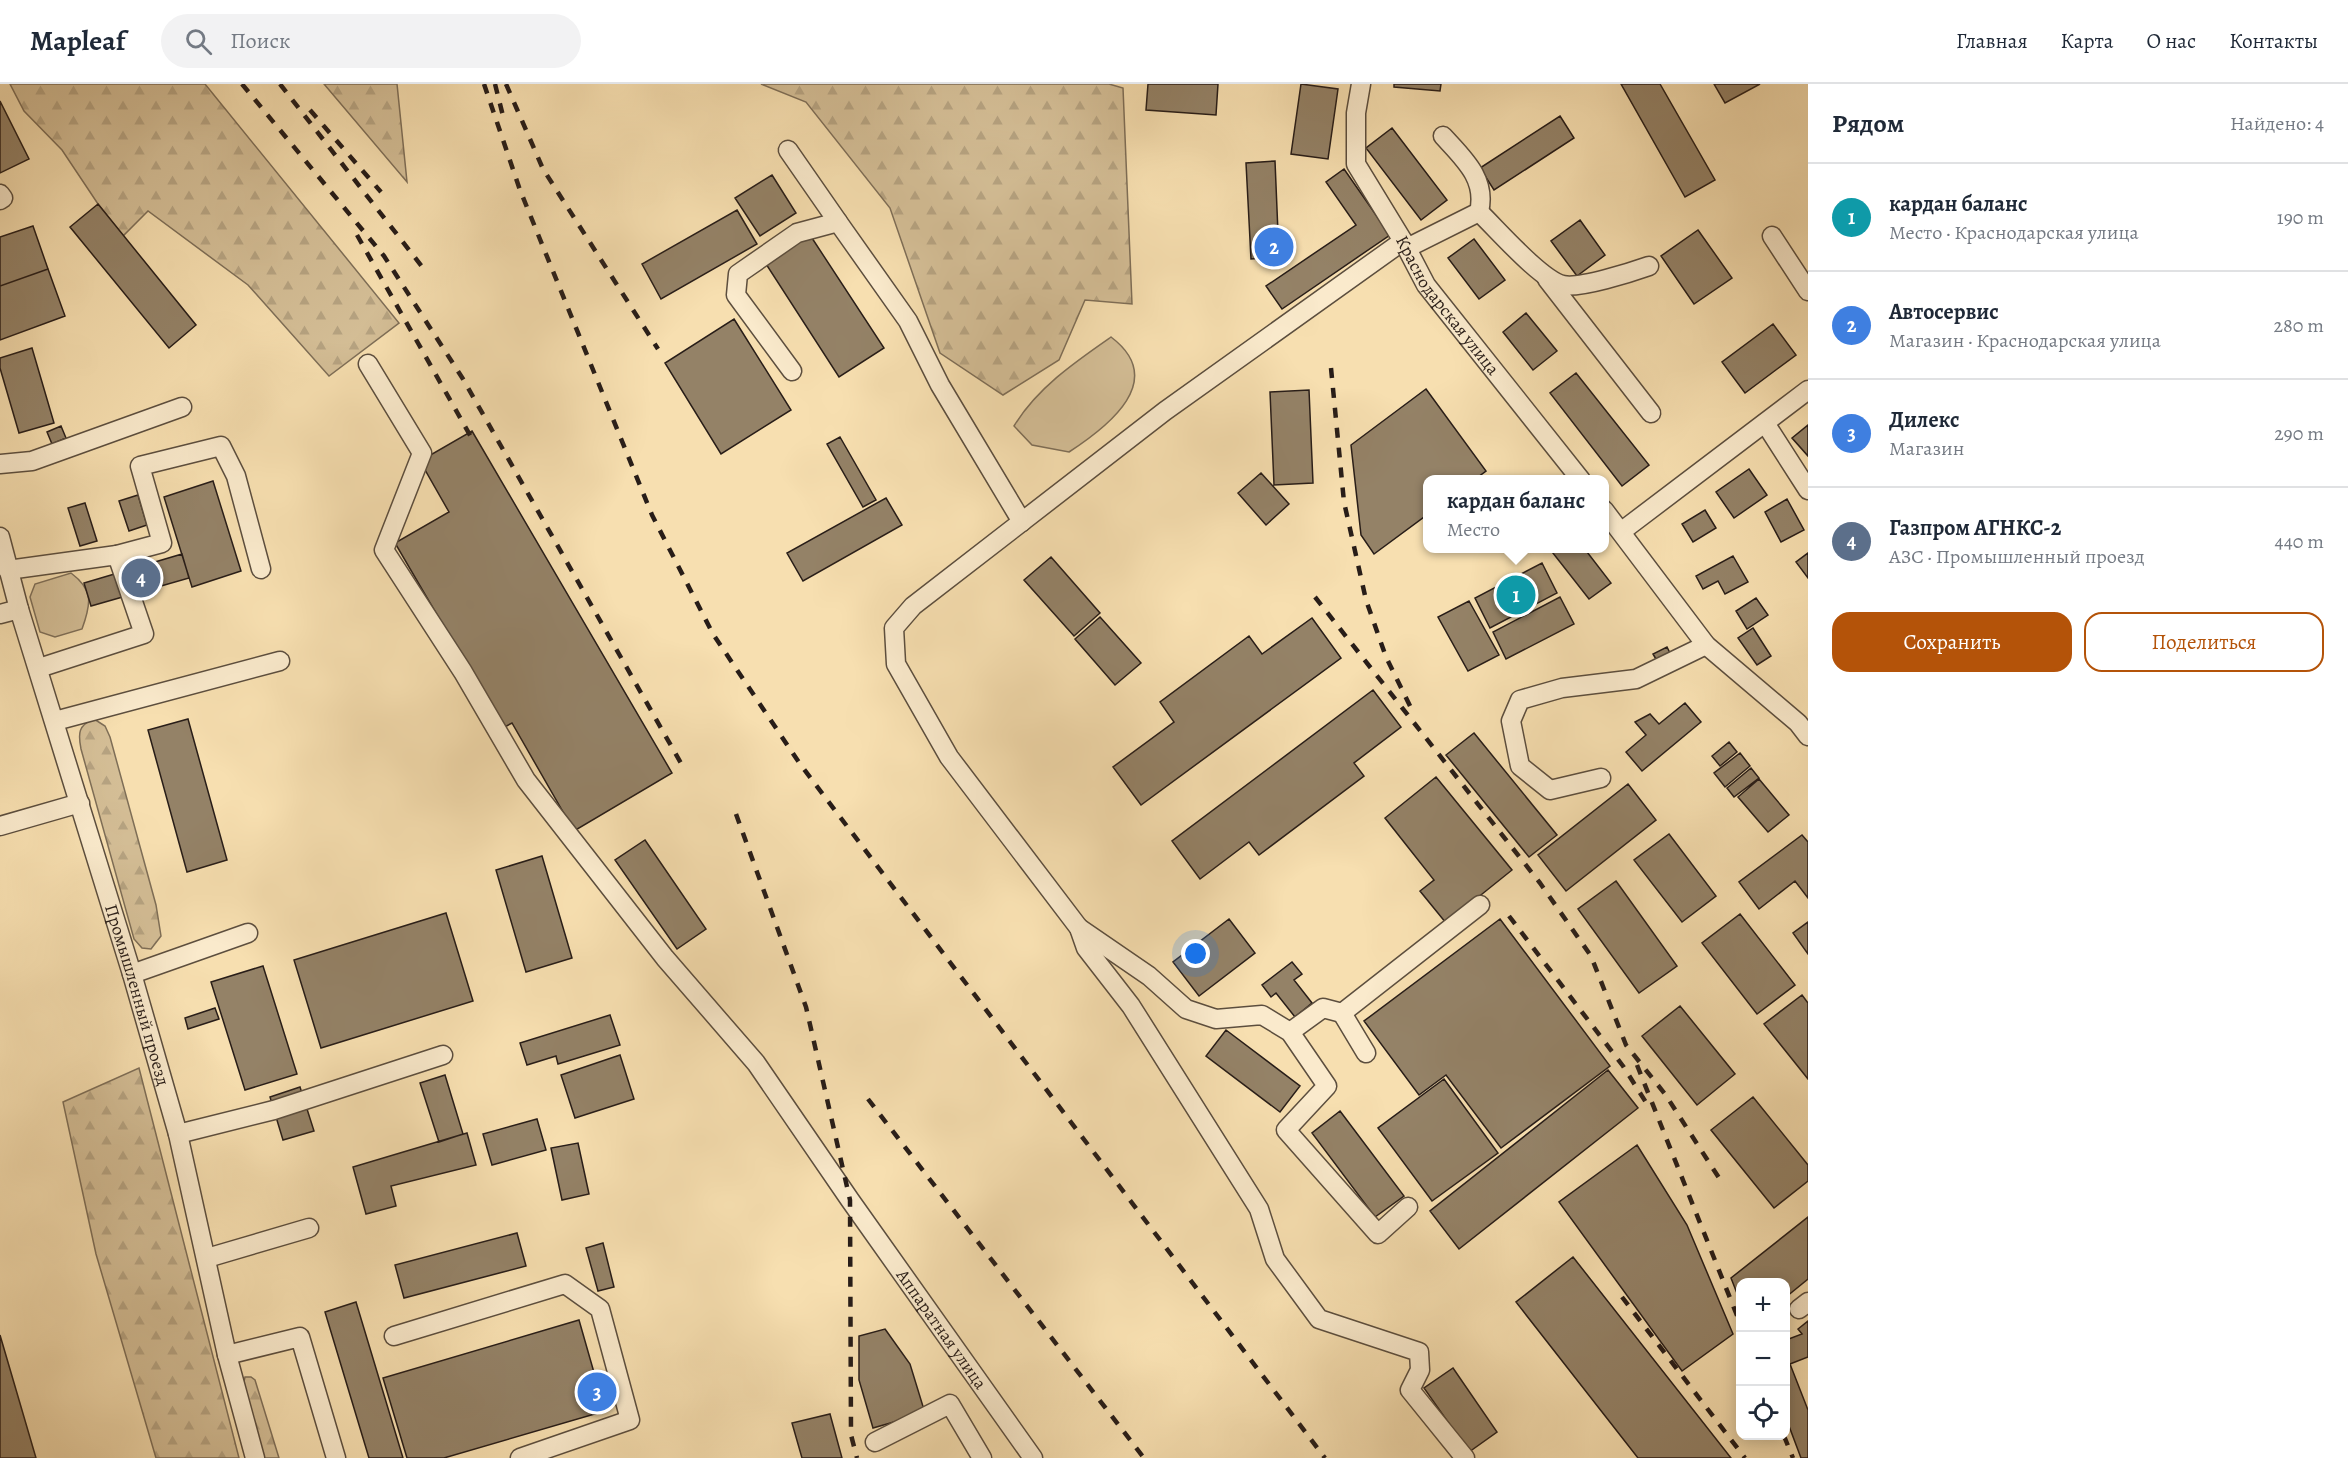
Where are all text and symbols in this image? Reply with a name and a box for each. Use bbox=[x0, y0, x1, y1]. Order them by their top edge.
search box bbox=[161, 14, 581, 68]
text: Mapleaf bbox=[30, 22, 125, 60]
icon: search bbox=[182, 25, 215, 58]
text: Поиск bbox=[230, 26, 290, 56]
text: Главная bbox=[1956, 27, 2028, 55]
text: Карта bbox=[2061, 27, 2113, 55]
text: О нас bbox=[2146, 27, 2196, 55]
text: Контакты bbox=[2229, 27, 2318, 55]
text: Рядом bbox=[1832, 106, 1904, 141]
text: Найдено: 4 bbox=[2230, 110, 2324, 137]
text: кардан баланс bbox=[1889, 189, 2028, 219]
text: 1 bbox=[1848, 204, 1855, 231]
text: 190 m bbox=[2277, 204, 2324, 231]
text: Место · Краснодарская улица bbox=[1889, 219, 2139, 246]
pin: 2 bbox=[1254, 224, 1294, 270]
street label: Краснодарская улица bbox=[1390, 231, 1505, 381]
text: Автосервис bbox=[1889, 297, 1999, 327]
text: 2 bbox=[1847, 312, 1856, 339]
text: 280 m bbox=[2274, 312, 2324, 339]
text: Магазин · Краснодарская улица bbox=[1889, 327, 2161, 354]
text: Дилекс bbox=[1889, 405, 1960, 435]
text: 3 bbox=[1847, 420, 1856, 447]
text: 290 m bbox=[2274, 420, 2324, 447]
text: Магазин bbox=[1889, 435, 1964, 462]
popup bbox=[1423, 475, 1609, 553]
text: кардан баланс bbox=[1447, 486, 1585, 516]
text: Газпром АГНКС-2 bbox=[1889, 513, 2061, 543]
text: Место bbox=[1447, 516, 1500, 543]
text: 4 bbox=[1847, 528, 1856, 555]
text: 440 m bbox=[2275, 528, 2324, 555]
text: АЗС · Промышленный проезд bbox=[1889, 543, 2144, 570]
pin: 4 bbox=[122, 556, 160, 600]
pin: 1 bbox=[1496, 572, 1536, 618]
button: Сохранить bbox=[1832, 612, 2072, 672]
button: Поделиться bbox=[2084, 612, 2324, 672]
street label: Промышленный проезд bbox=[99, 901, 175, 1088]
your location bbox=[1181, 939, 1210, 968]
street label: Аппаратная улица bbox=[890, 1264, 993, 1395]
map controls bbox=[1736, 1278, 1790, 1440]
button: + bbox=[1736, 1278, 1790, 1332]
button: − bbox=[1736, 1332, 1790, 1386]
pin: 3 bbox=[578, 1370, 616, 1414]
button: locate bbox=[1736, 1386, 1790, 1440]

